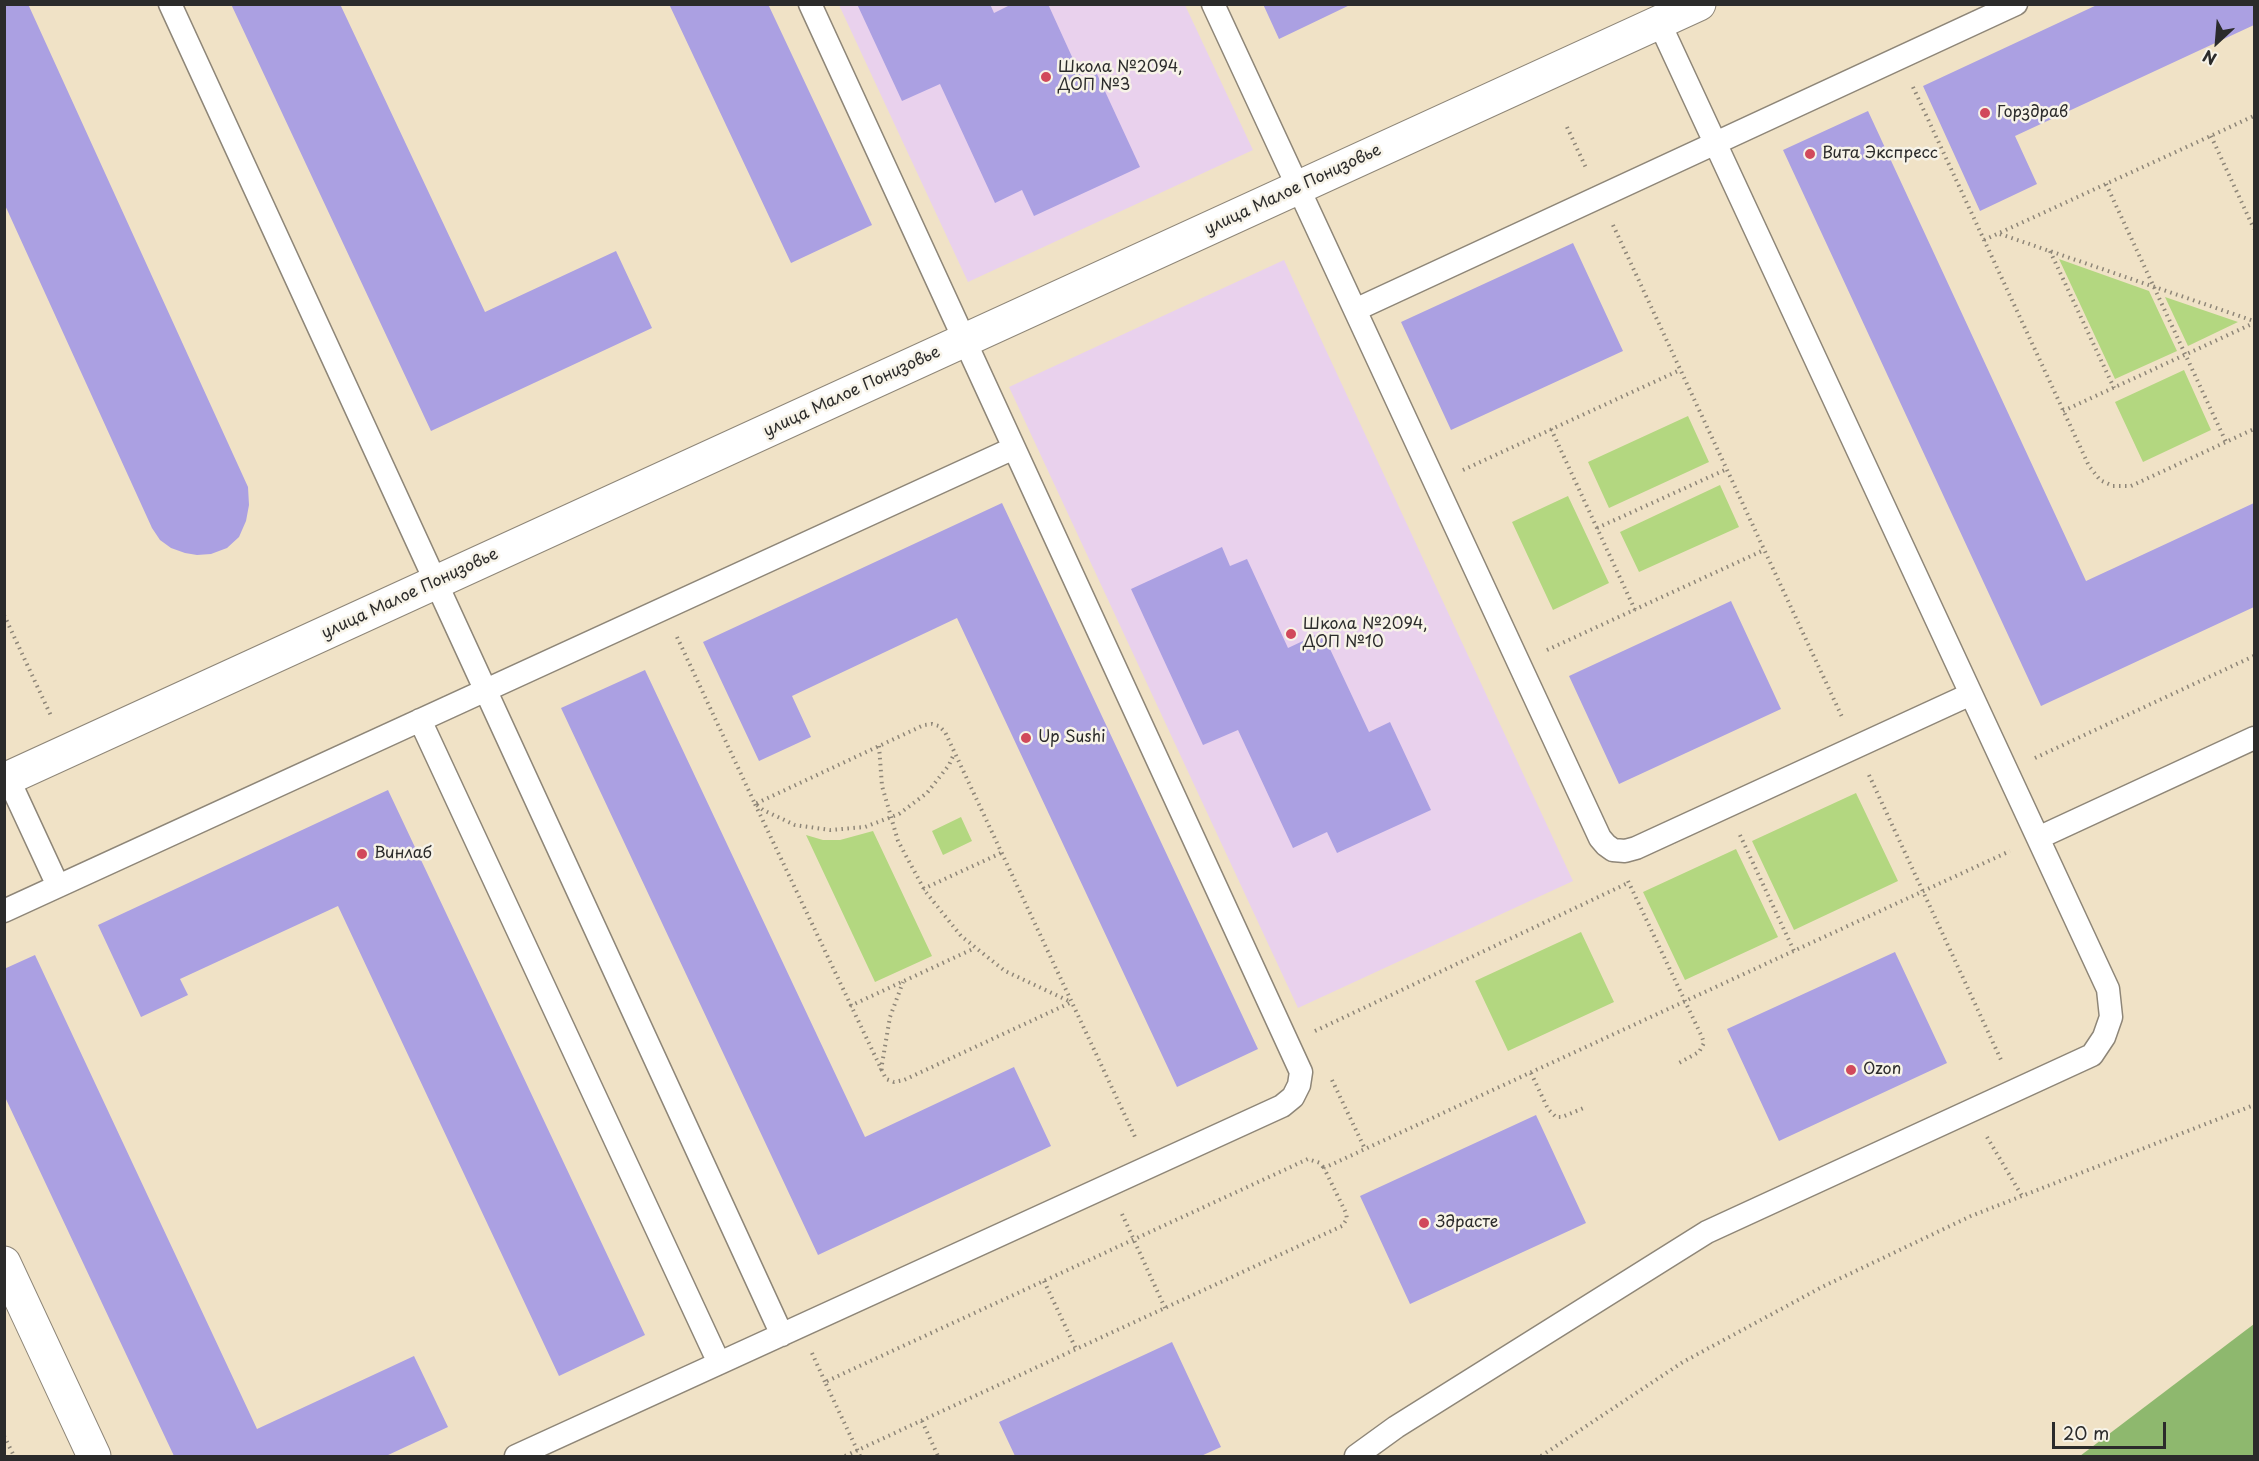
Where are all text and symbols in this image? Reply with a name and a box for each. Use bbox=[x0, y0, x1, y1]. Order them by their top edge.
north arrow bbox=[2187, 12, 2247, 72]
text: N bbox=[2198, 45, 2220, 72]
place label: Школа №2094, ДОП №3 bbox=[1058, 58, 1183, 96]
marker: Школа №2094, ДОП №3 bbox=[1039, 70, 1053, 84]
place label: Горздрав bbox=[1997, 103, 2068, 123]
marker: Горздрав bbox=[1978, 106, 1992, 120]
street label: улица Малое Понизовье bbox=[1202, 141, 1384, 239]
place label: Вита Экспресс bbox=[1822, 144, 1938, 164]
marker: Вита Экспресс bbox=[1803, 147, 1817, 161]
street label: улица Малое Понизовье bbox=[761, 343, 943, 441]
street label: улица Малое Понизовье bbox=[319, 545, 501, 643]
place label: Школа №2094, ДОП №10 bbox=[1303, 615, 1428, 653]
marker: Школа №2094, ДОП №10 bbox=[1284, 627, 1298, 641]
place label: Up Sushi bbox=[1038, 728, 1105, 748]
marker: Up Sushi bbox=[1019, 731, 1033, 745]
place label: Винлаб bbox=[374, 844, 432, 864]
marker: Винлаб bbox=[355, 847, 369, 861]
place label: Ozon bbox=[1863, 1060, 1901, 1080]
marker: Ozon bbox=[1844, 1063, 1858, 1077]
place label: Здрасте bbox=[1436, 1213, 1498, 1233]
marker: Здрасте bbox=[1417, 1216, 1431, 1230]
scale bar bbox=[2055, 1410, 2169, 1448]
text: 20 m bbox=[2063, 1419, 2109, 1446]

